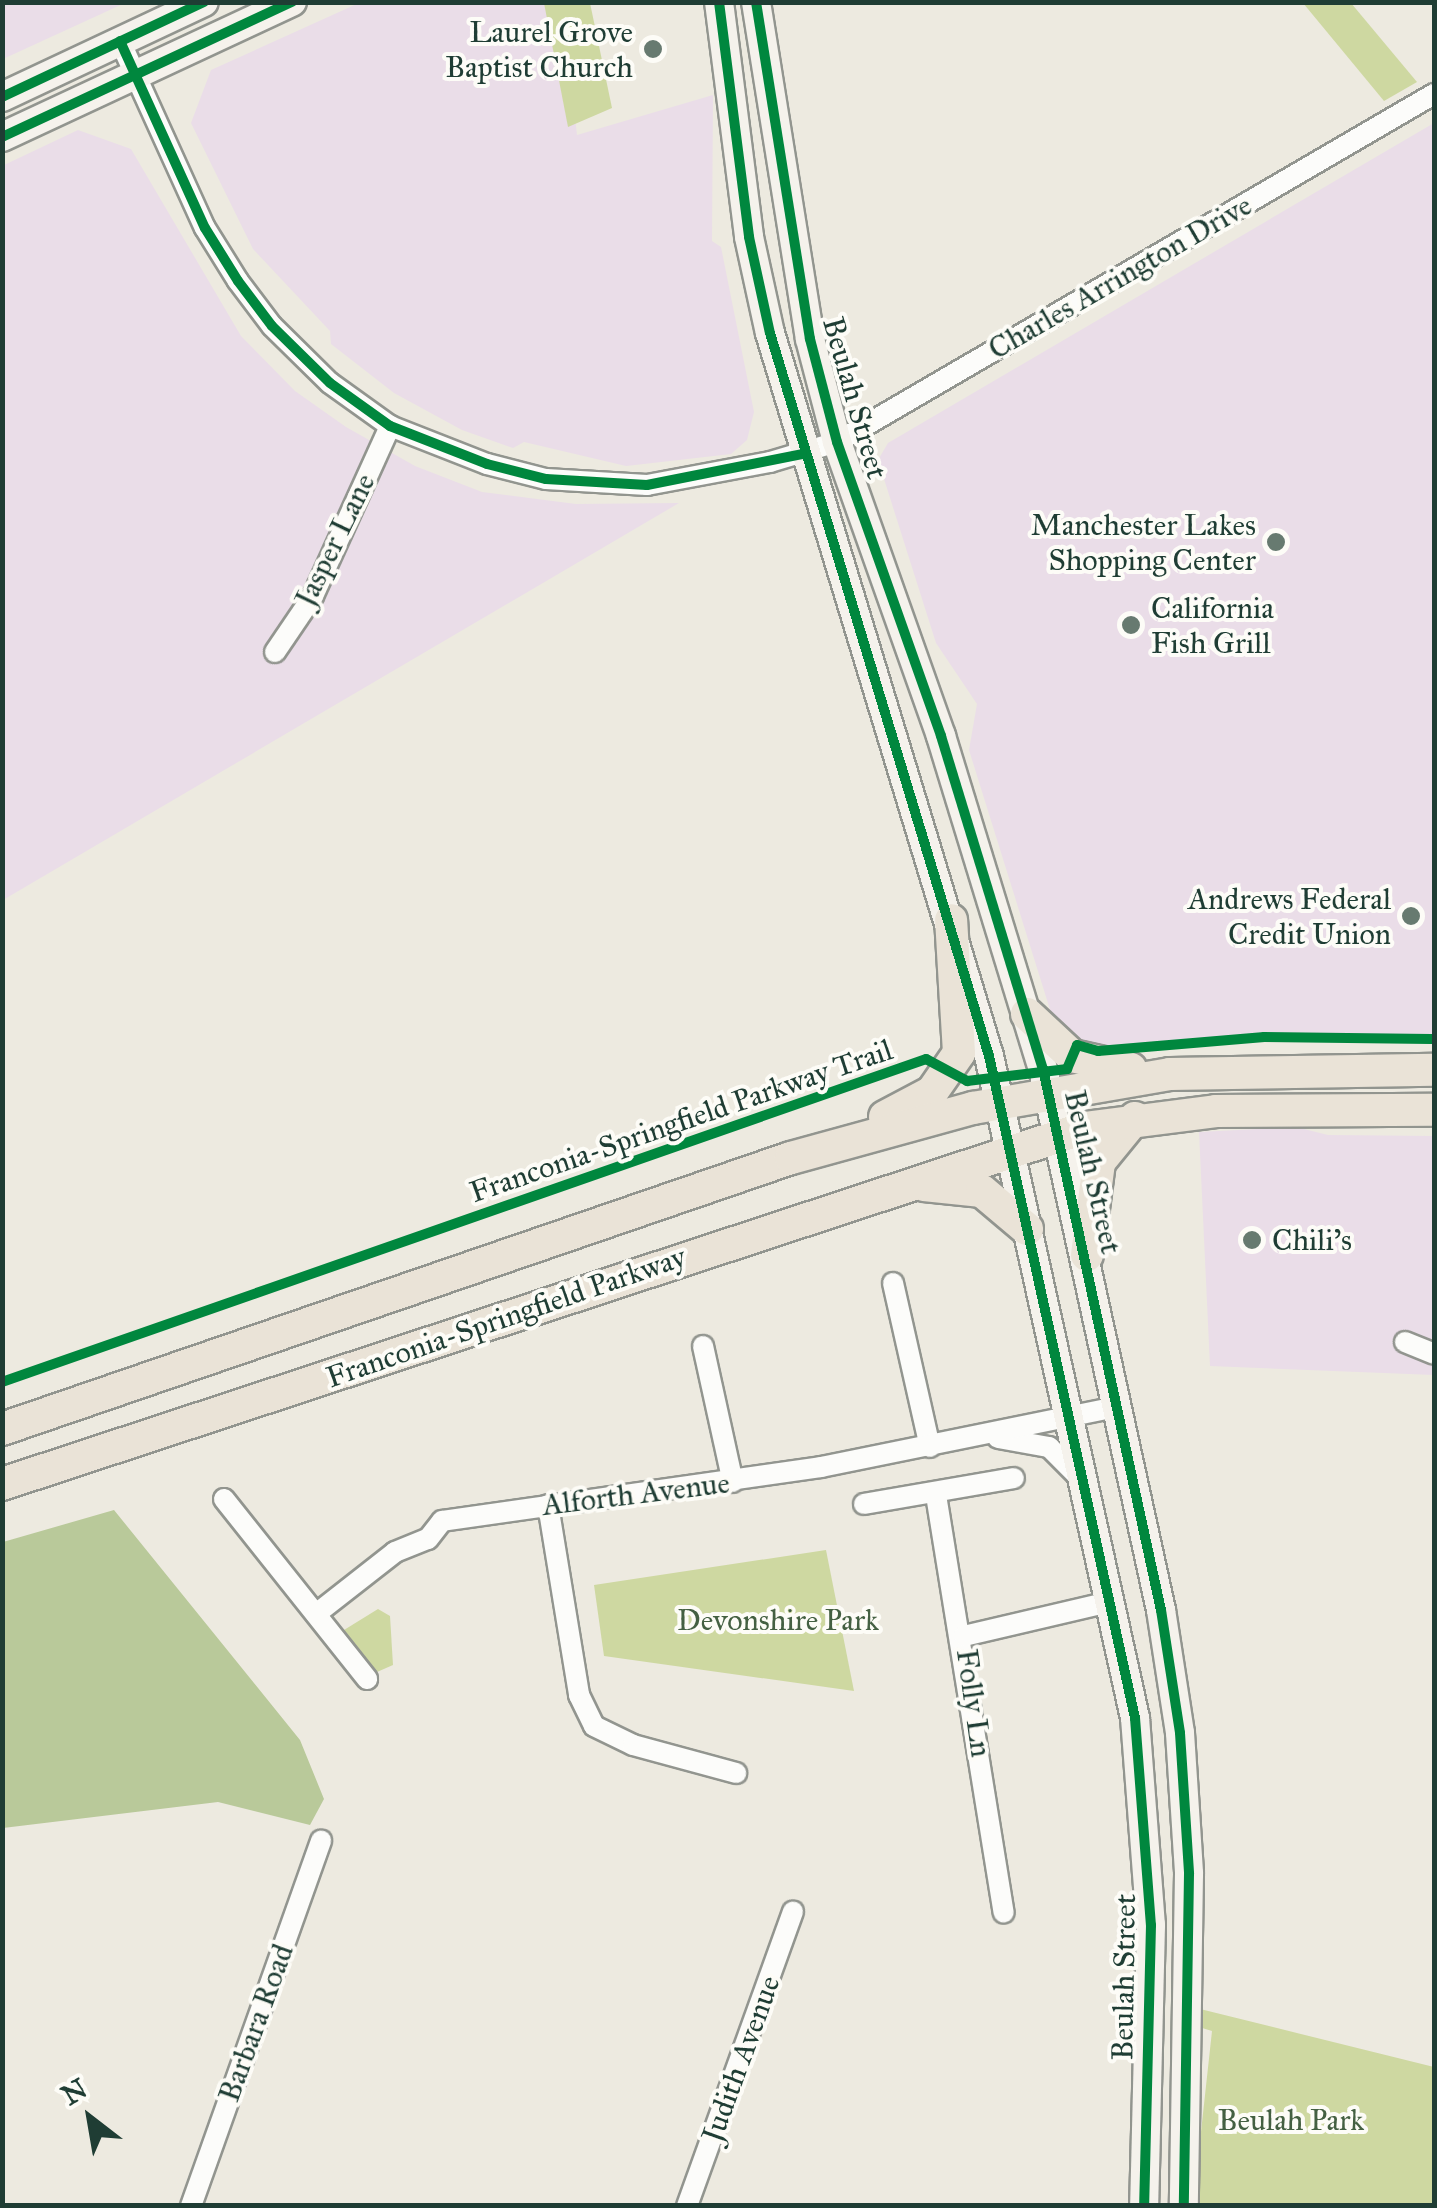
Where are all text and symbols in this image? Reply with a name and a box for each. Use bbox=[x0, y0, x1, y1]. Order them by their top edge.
place label: Laurel Grove Baptist Church bbox=[445, 14, 633, 84]
marker: Laurel Grove Baptist Church bbox=[642, 38, 664, 60]
street label: Charles Arrington Drive bbox=[982, 187, 1258, 367]
street label: Beulah Street bbox=[815, 313, 895, 483]
street label: Jasper Lane bbox=[287, 467, 383, 613]
place label: Manchester Lakes Shopping Center bbox=[1031, 507, 1256, 578]
marker: Manchester Lakes Shopping Center bbox=[1265, 531, 1287, 553]
place label: California Fish Grill bbox=[1151, 590, 1274, 660]
marker: California Fish Grill bbox=[1120, 614, 1142, 636]
place label: Andrews Federal Credit Union bbox=[1188, 881, 1391, 952]
marker: Andrews Federal Credit Union bbox=[1400, 905, 1422, 927]
street label: Franconia-Springfield Parkway Trail bbox=[465, 1032, 897, 1210]
street label: Beulah Street bbox=[1057, 1087, 1129, 1257]
place label: Chili's bbox=[1272, 1222, 1352, 1258]
marker: Chili's bbox=[1241, 1229, 1263, 1251]
street label: Franconia-Springfield Parkway bbox=[321, 1238, 691, 1396]
street label: Alforth Avenue bbox=[540, 1465, 732, 1523]
park label: Devonshire Park bbox=[677, 1602, 879, 1638]
street label: Folly Ln bbox=[949, 1647, 999, 1759]
street label: Beulah Street bbox=[1105, 1893, 1143, 2061]
street label: Barbara Road bbox=[211, 1939, 301, 2107]
street label: Judith Avenue bbox=[694, 1971, 788, 2147]
north arrow bbox=[40, 2068, 140, 2168]
text: N bbox=[55, 2071, 93, 2113]
park label: Beulah Park bbox=[1218, 2102, 1364, 2138]

